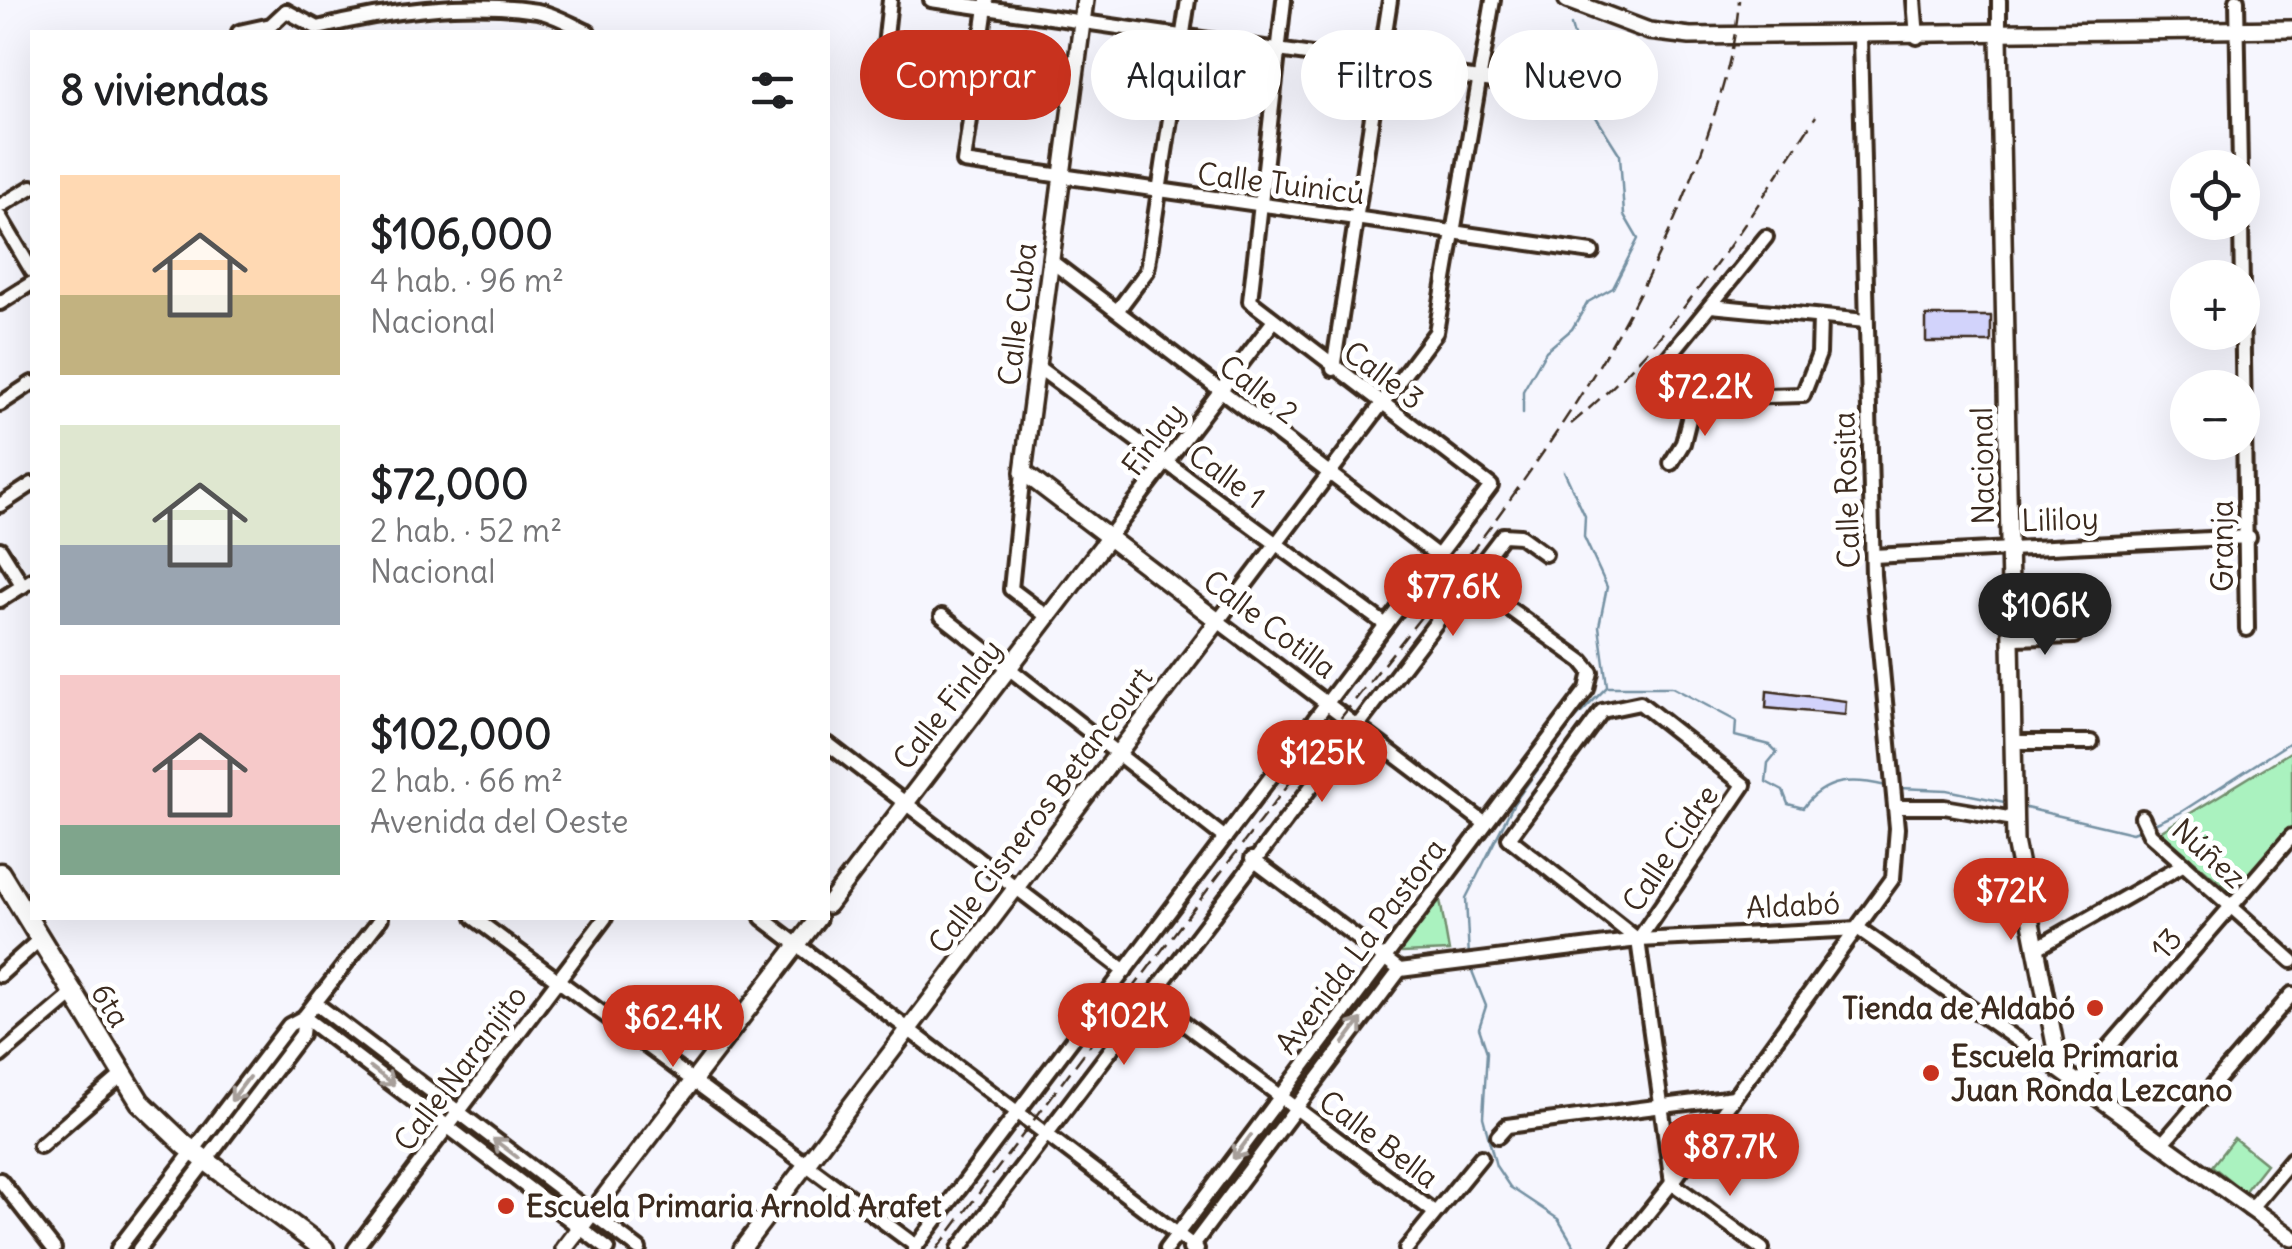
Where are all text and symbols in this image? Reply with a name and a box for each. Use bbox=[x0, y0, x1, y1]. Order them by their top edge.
chip: Comprar bbox=[860, 30, 1071, 120]
chip: Alquilar bbox=[1091, 30, 1281, 120]
chip: Filtros bbox=[1301, 30, 1468, 120]
chip: Nuevo bbox=[1488, 30, 1658, 120]
icon: filters bbox=[745, 63, 800, 118]
text: 8 viviendas bbox=[60, 64, 269, 116]
map controls bbox=[2170, 150, 2260, 460]
button: locate bbox=[2170, 150, 2260, 240]
street label: Calle Tuinicú bbox=[1195, 154, 1367, 212]
text: $106,000 bbox=[370, 208, 553, 260]
icon: home bbox=[140, 215, 260, 335]
street label: Calle Cuba bbox=[989, 240, 1045, 388]
text: 4 hab. · 96 m² bbox=[370, 260, 564, 301]
button: + bbox=[2170, 260, 2260, 350]
text: Nacional bbox=[370, 301, 495, 342]
street label: Calle 3 bbox=[1336, 333, 1432, 417]
street label: Calle 2 bbox=[1212, 346, 1306, 432]
pin: $72.2K bbox=[1624, 354, 1786, 439]
text: $72.2K bbox=[1658, 366, 1752, 407]
button: − bbox=[2170, 370, 2260, 460]
street label: Finlay bbox=[1113, 395, 1193, 483]
street label: Nacional bbox=[1962, 407, 2002, 525]
street label: Calle Rosita bbox=[1824, 411, 1868, 569]
street label: Calle 1 bbox=[1181, 436, 1273, 516]
text: $72,000 bbox=[370, 458, 529, 510]
icon: home bbox=[140, 465, 260, 585]
street label: Lililoy bbox=[2021, 499, 2099, 539]
street label: Granja bbox=[2203, 500, 2241, 592]
text: 2 hab. · 52 m² bbox=[370, 510, 562, 551]
text: Nacional bbox=[370, 551, 495, 592]
pin: $77.6K bbox=[1372, 554, 1534, 639]
street label: Calle Cotilla bbox=[1196, 562, 1344, 686]
text: $77.6K bbox=[1406, 566, 1500, 607]
pin: $106K bbox=[1975, 573, 2115, 658]
text: $106K bbox=[2000, 585, 2090, 626]
street label: Calle Finlay bbox=[884, 631, 1010, 777]
street label: Calle Cisneros Betancourt bbox=[920, 659, 1160, 961]
text: $102,000 bbox=[370, 708, 552, 760]
icon: home bbox=[140, 715, 260, 835]
pin: $125K bbox=[1252, 720, 1392, 805]
text: $125K bbox=[1279, 732, 1365, 773]
text: 2 hab. · 66 m² bbox=[370, 760, 563, 801]
street label: Calle Cidre bbox=[1614, 777, 1726, 919]
text: Avenida del Oeste bbox=[370, 801, 628, 842]
street label: Núñez bbox=[2164, 810, 2254, 896]
street label: Avenida La Pastora bbox=[1267, 831, 1453, 1061]
pin: $72K bbox=[1952, 858, 2070, 943]
text: $72K bbox=[1976, 870, 2046, 911]
street label: Aldabó bbox=[1745, 884, 1841, 926]
street label: 13 bbox=[2142, 920, 2190, 966]
street label: 6ta bbox=[83, 976, 139, 1034]
street label: Calle Naranjito bbox=[385, 978, 535, 1158]
pin: $102K bbox=[1054, 983, 1194, 1068]
pin: $62.4K bbox=[592, 985, 754, 1070]
place label: Tienda de Aldabó bbox=[1842, 989, 2075, 1027]
text: $102K bbox=[1080, 995, 1168, 1036]
text: $62.4K bbox=[624, 997, 722, 1038]
marker: Tienda de Aldabó bbox=[2084, 997, 2106, 1019]
one-way arrow bbox=[1343, 1018, 1364, 1045]
place label: Escuela Primaria Juan Ronda Lezcano bbox=[1951, 1037, 2232, 1109]
marker: Escuela Primaria Juan Ronda Lezcano bbox=[1920, 1062, 1942, 1084]
one-way arrow bbox=[368, 1066, 395, 1087]
one-way arrow bbox=[230, 1075, 251, 1102]
street label: Calle Bella bbox=[1312, 1082, 1446, 1196]
pin: $87.7K bbox=[1649, 1114, 1811, 1199]
text: $87.7K bbox=[1683, 1126, 1777, 1167]
one-way arrow bbox=[1231, 1133, 1252, 1160]
one-way arrow bbox=[492, 1137, 519, 1158]
place label: Escuela Primaria Arnold Arafet bbox=[526, 1187, 942, 1225]
marker: Escuela Primaria Arnold Arafet bbox=[495, 1195, 517, 1217]

